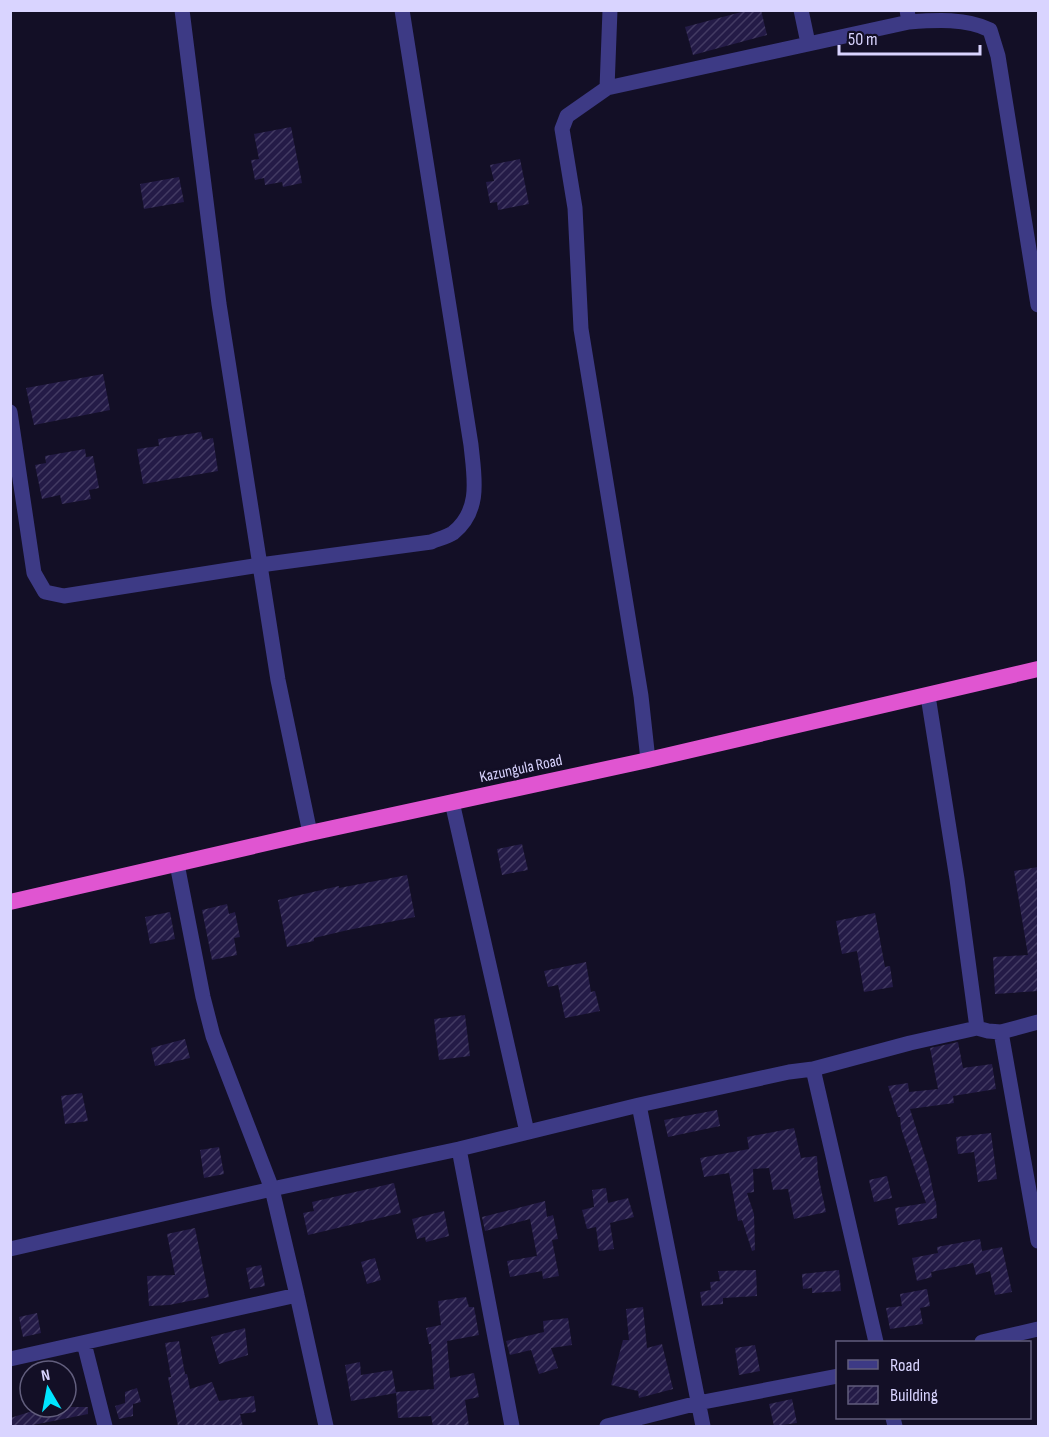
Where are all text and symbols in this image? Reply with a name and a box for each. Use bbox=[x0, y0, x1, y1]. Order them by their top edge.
scale bar bbox=[839, 18, 980, 56]
text: 50 m bbox=[848, 29, 878, 50]
street label: Kazungula Road bbox=[478, 751, 564, 787]
legend bbox=[836, 1341, 1031, 1419]
text: Road bbox=[890, 1355, 920, 1376]
north arrow bbox=[18, 1359, 78, 1419]
text: N bbox=[40, 1366, 52, 1386]
text: Building bbox=[890, 1385, 938, 1406]

